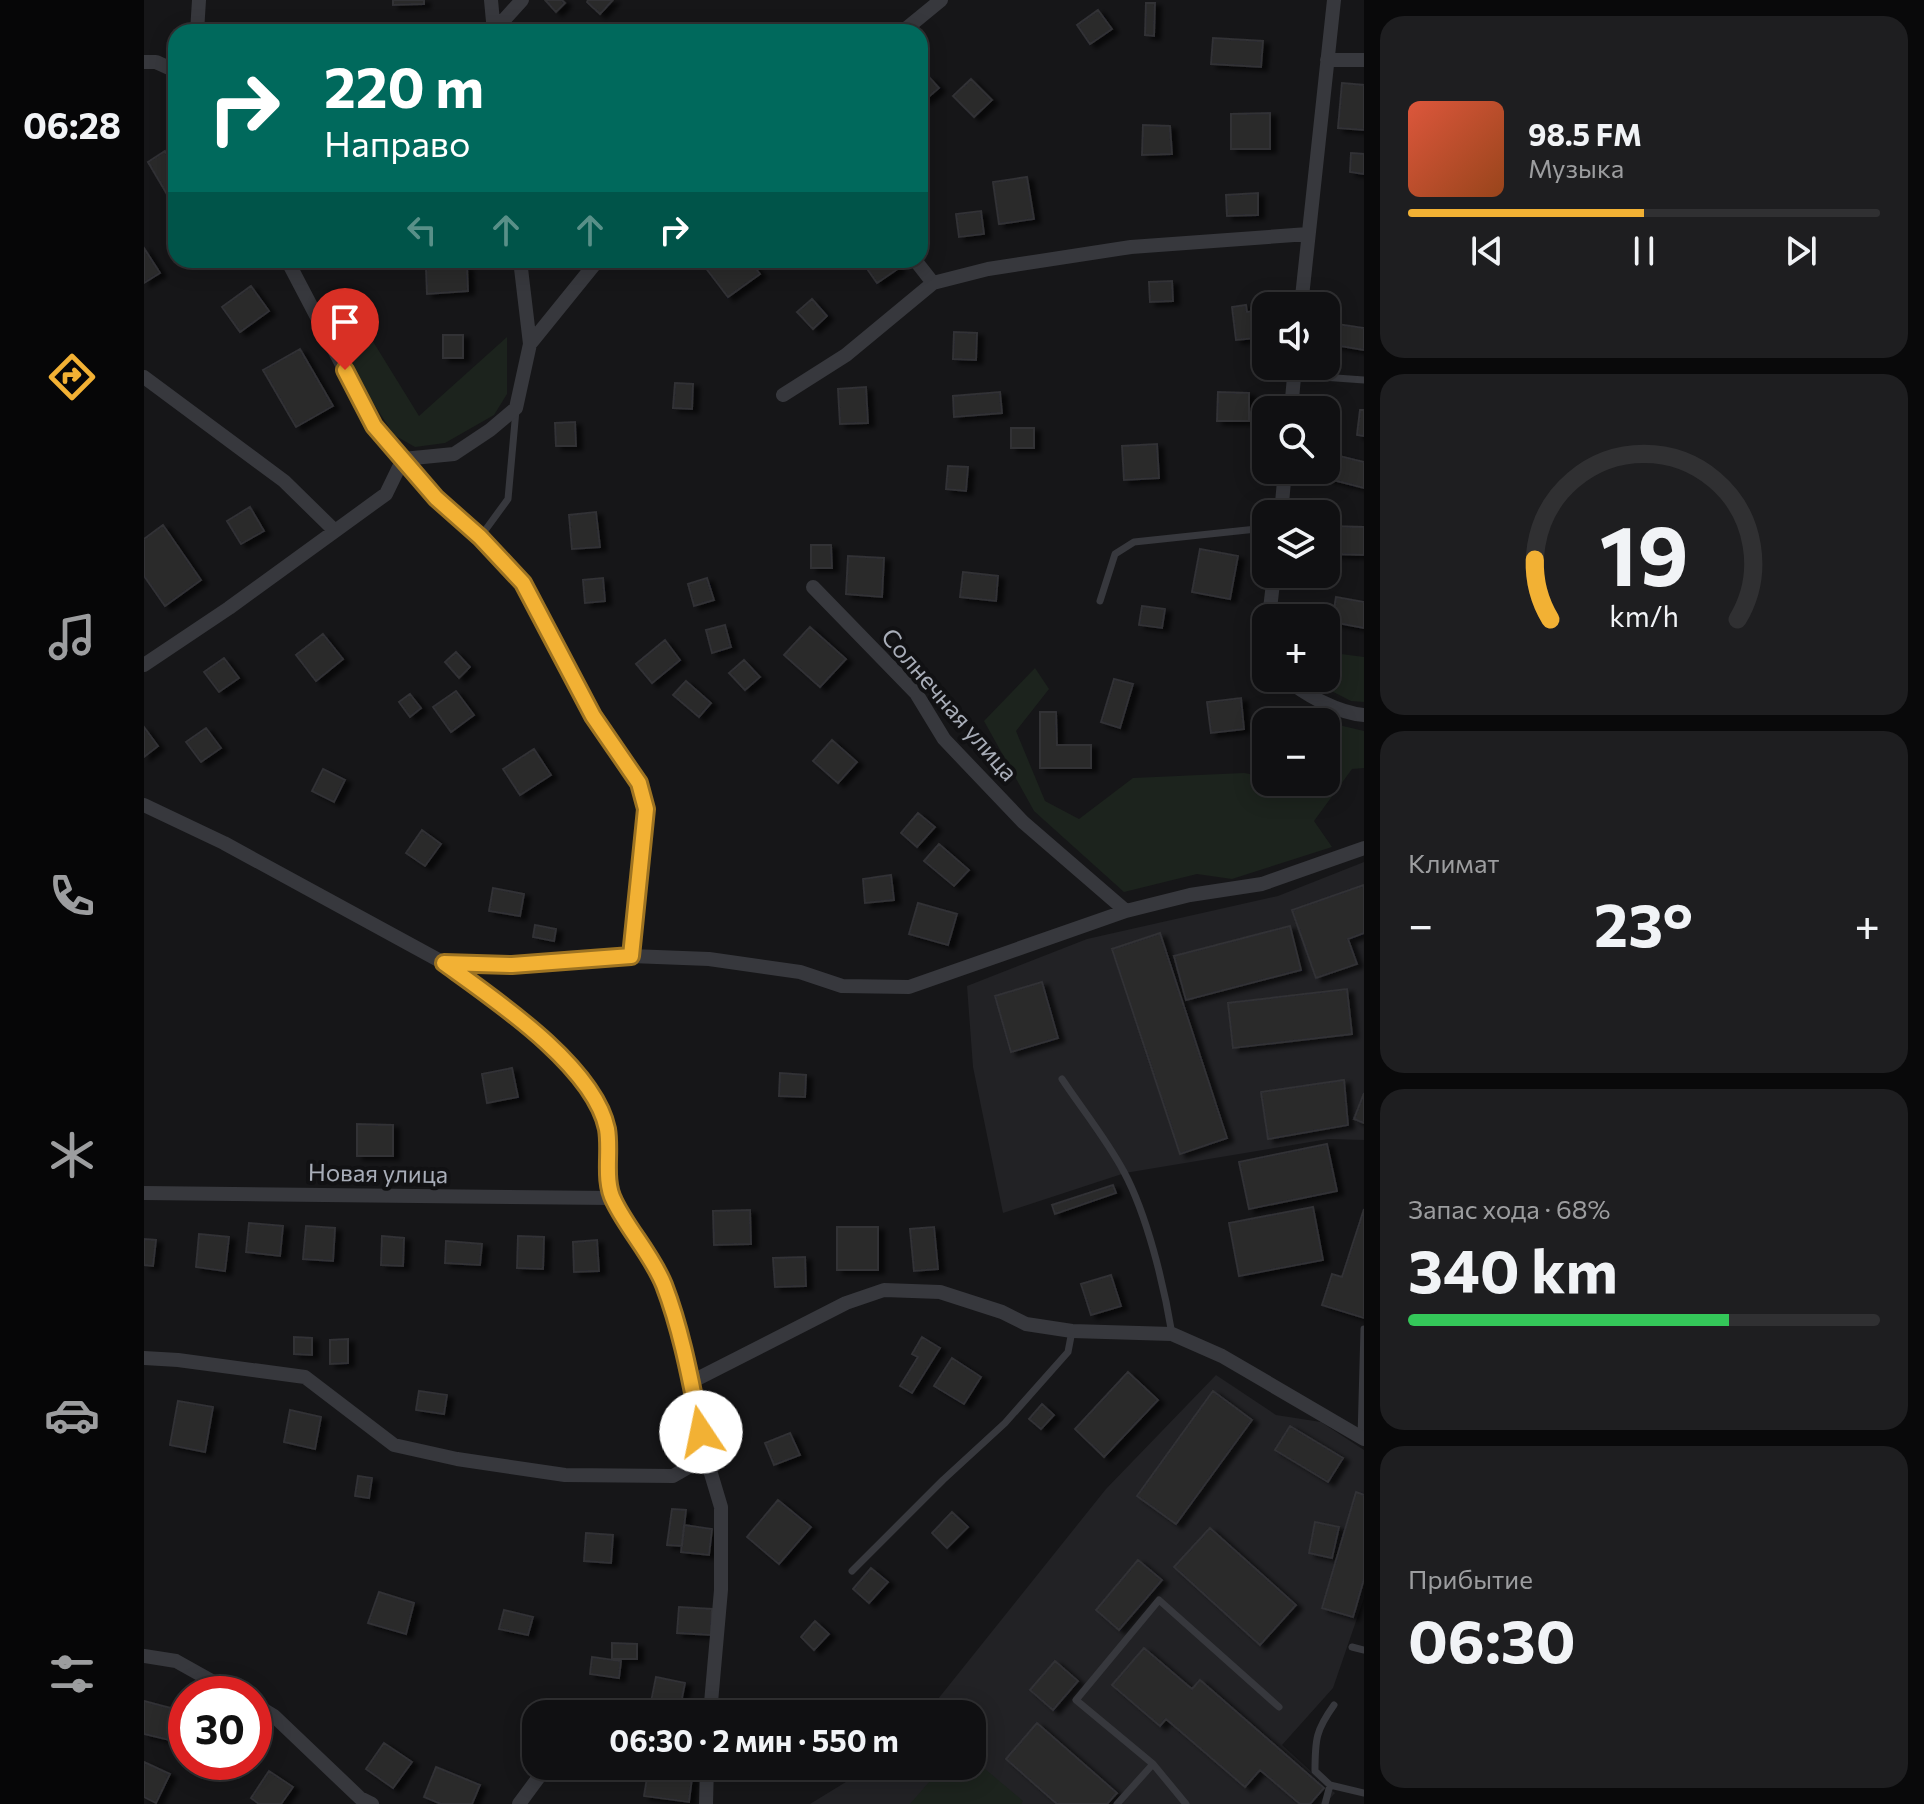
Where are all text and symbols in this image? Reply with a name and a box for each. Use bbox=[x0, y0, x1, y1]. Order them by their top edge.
text: 220 m bbox=[324, 51, 484, 120]
icon: right bbox=[192, 56, 296, 160]
text: 06:28 bbox=[23, 102, 121, 146]
text: 98.5 FM bbox=[1528, 115, 1642, 152]
text: Направо bbox=[324, 120, 470, 164]
text: Музыка bbox=[1528, 152, 1624, 183]
icon: left bbox=[400, 208, 444, 252]
icon: ahead bbox=[484, 208, 528, 252]
icon: ahead bbox=[568, 208, 612, 252]
icon: right bbox=[652, 208, 696, 252]
icon: previous bbox=[1465, 229, 1509, 273]
icon: pause bbox=[1622, 229, 1666, 273]
icon: next bbox=[1779, 229, 1823, 273]
pin bbox=[311, 288, 379, 370]
map controls bbox=[1252, 292, 1340, 796]
button: sound bbox=[1252, 292, 1340, 380]
icon: arrive bbox=[323, 300, 367, 344]
icon: directions bbox=[44, 349, 100, 405]
button: search bbox=[1252, 396, 1340, 484]
button: layers bbox=[1252, 500, 1340, 588]
text: 19 bbox=[1600, 501, 1688, 603]
text: km/h bbox=[1609, 599, 1679, 634]
button: + bbox=[1252, 604, 1340, 692]
icon: music bbox=[44, 609, 100, 665]
street label: Солнечная улица bbox=[876, 622, 1024, 786]
button: − bbox=[1252, 708, 1340, 796]
text: Климат bbox=[1408, 847, 1500, 878]
icon: phone bbox=[44, 868, 100, 924]
text: 23° bbox=[1594, 886, 1693, 959]
text: − bbox=[1408, 896, 1433, 950]
text: + bbox=[1854, 896, 1880, 950]
icon: climate bbox=[44, 1127, 100, 1183]
street label: Новая улица bbox=[308, 1157, 448, 1188]
text: Запас хода · 68% bbox=[1408, 1193, 1610, 1224]
text: 340 km bbox=[1408, 1232, 1618, 1305]
icon: car bbox=[44, 1387, 100, 1443]
position arrow bbox=[659, 1390, 743, 1474]
text: Прибытие bbox=[1408, 1563, 1533, 1594]
text: 06:30 bbox=[1408, 1602, 1576, 1675]
icon: filters bbox=[44, 1646, 100, 1702]
speed limit sign: 30 bbox=[168, 1676, 272, 1780]
text: 06:30 · 2 мин · 550 m bbox=[609, 1721, 899, 1758]

